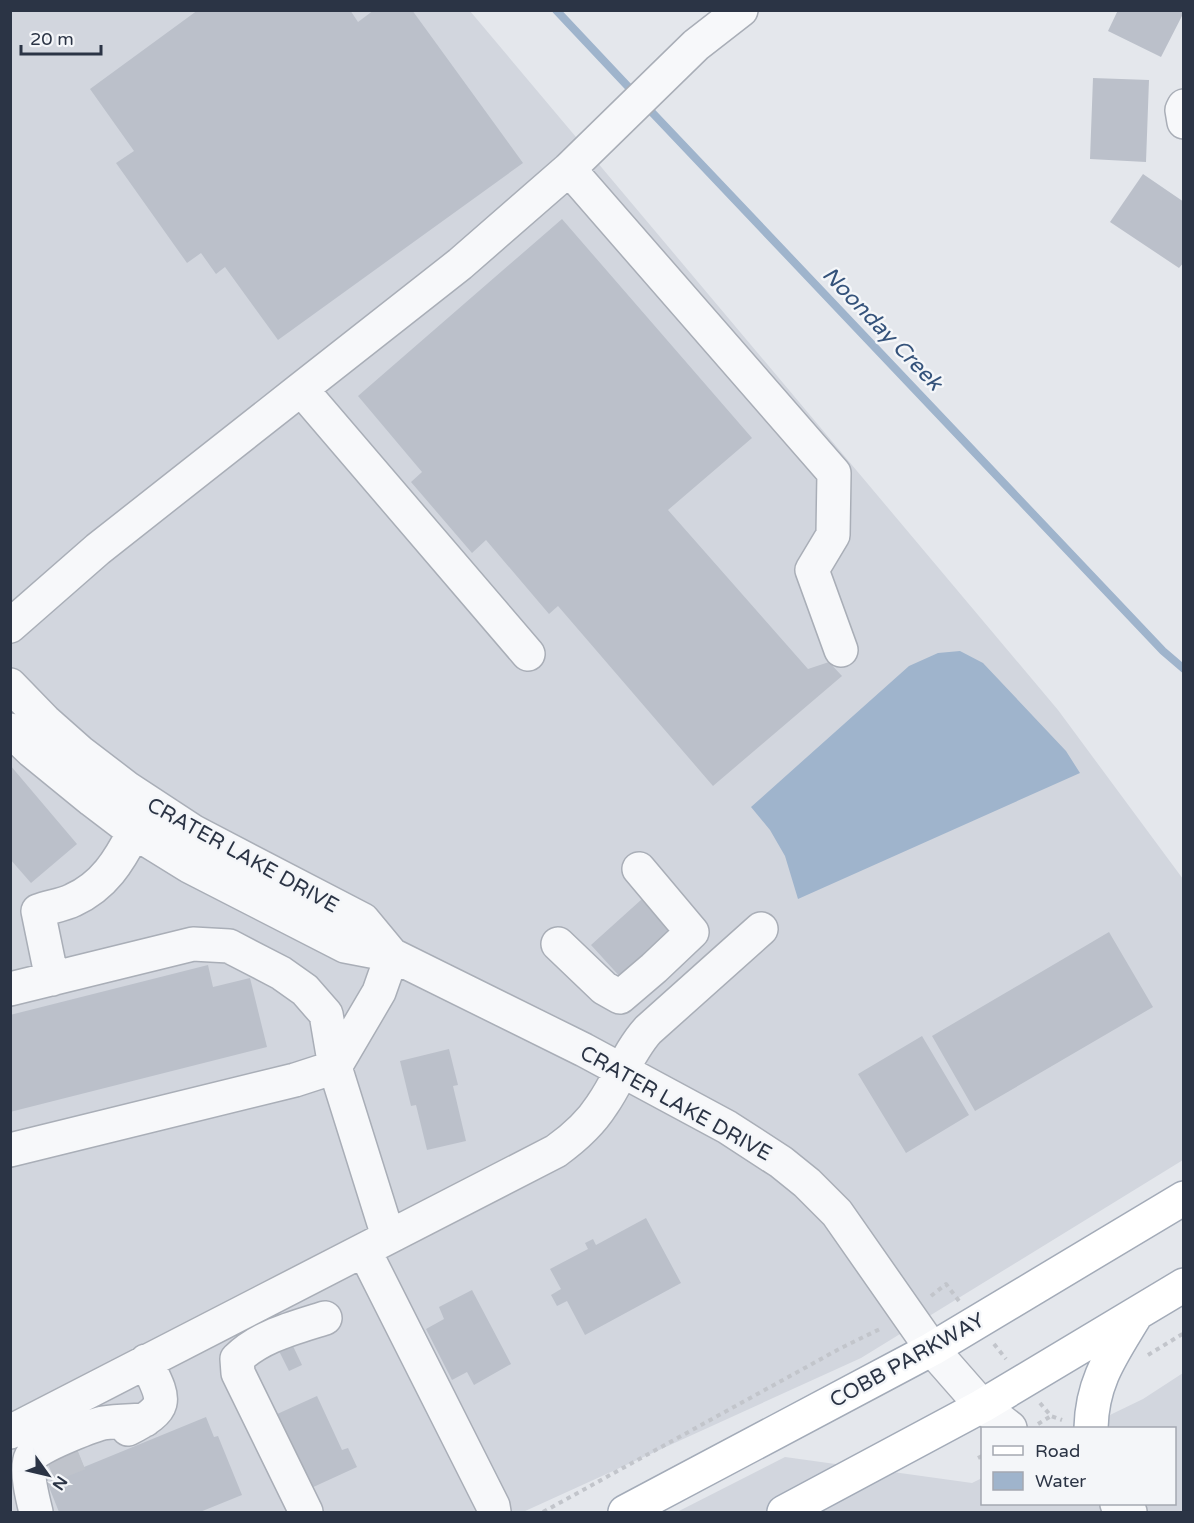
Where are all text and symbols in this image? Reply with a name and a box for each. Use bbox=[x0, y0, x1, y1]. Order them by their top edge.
scale bar bbox=[21, 18, 100, 56]
text: 20 m bbox=[30, 28, 74, 50]
water label: Noonday Creek bbox=[817, 262, 949, 397]
street label: CRATER LAKE DRIVE bbox=[142, 792, 343, 919]
street label: CRATER LAKE DRIVE bbox=[575, 1040, 776, 1167]
street label: COBB PARKWAY bbox=[826, 1308, 989, 1413]
legend bbox=[981, 1427, 1176, 1505]
text: Road bbox=[1035, 1440, 1080, 1462]
north arrow bbox=[18, 1445, 78, 1505]
text: Water bbox=[1035, 1470, 1086, 1492]
text: N bbox=[48, 1472, 71, 1494]

